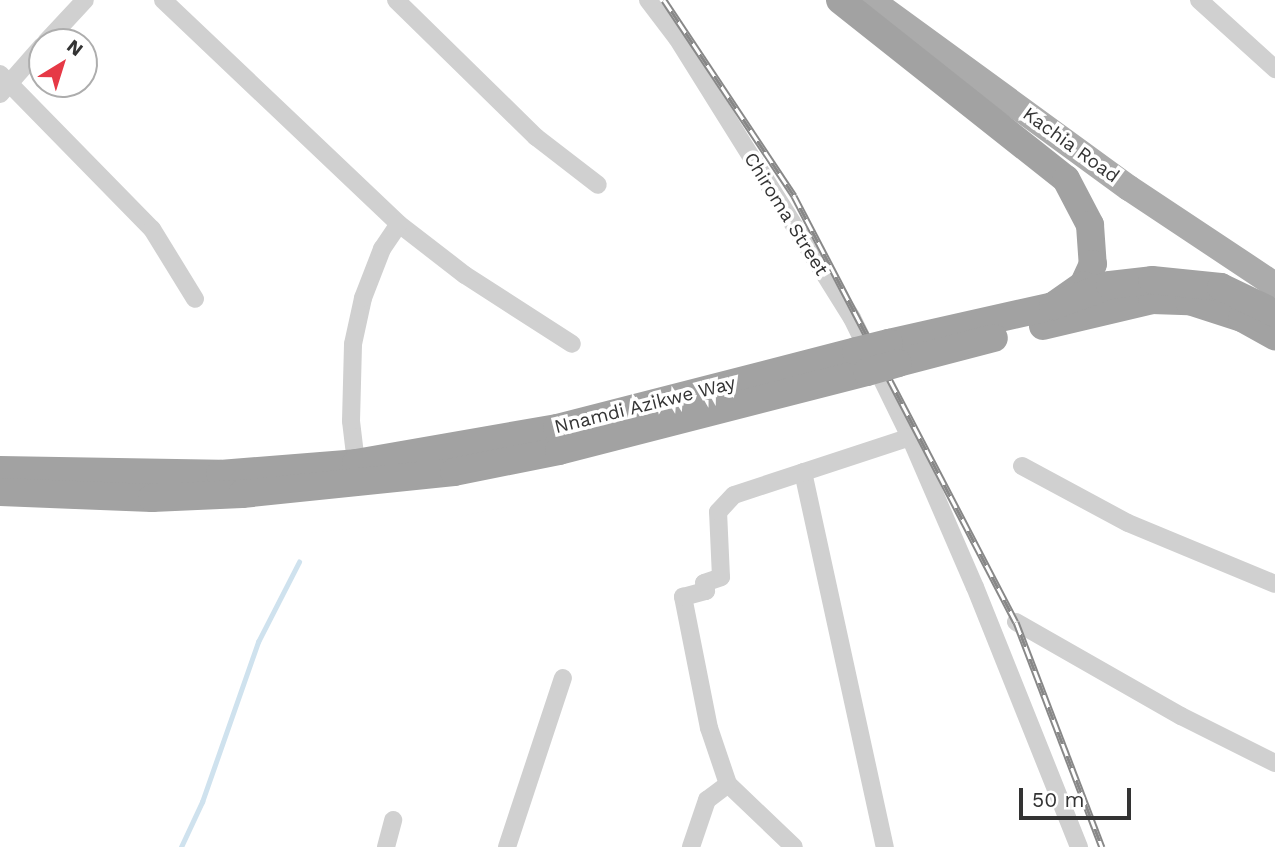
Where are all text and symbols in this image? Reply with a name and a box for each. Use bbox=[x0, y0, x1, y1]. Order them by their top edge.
north arrow bbox=[28, 28, 98, 98]
text: N bbox=[62, 34, 88, 61]
street label: Kachia Road bbox=[1018, 102, 1124, 188]
street label: Chiroma Street bbox=[739, 148, 833, 280]
street label: Nnamdi Azikwe Way bbox=[552, 371, 738, 439]
scale bar bbox=[1023, 774, 1135, 818]
text: 50 m bbox=[1032, 787, 1084, 812]

